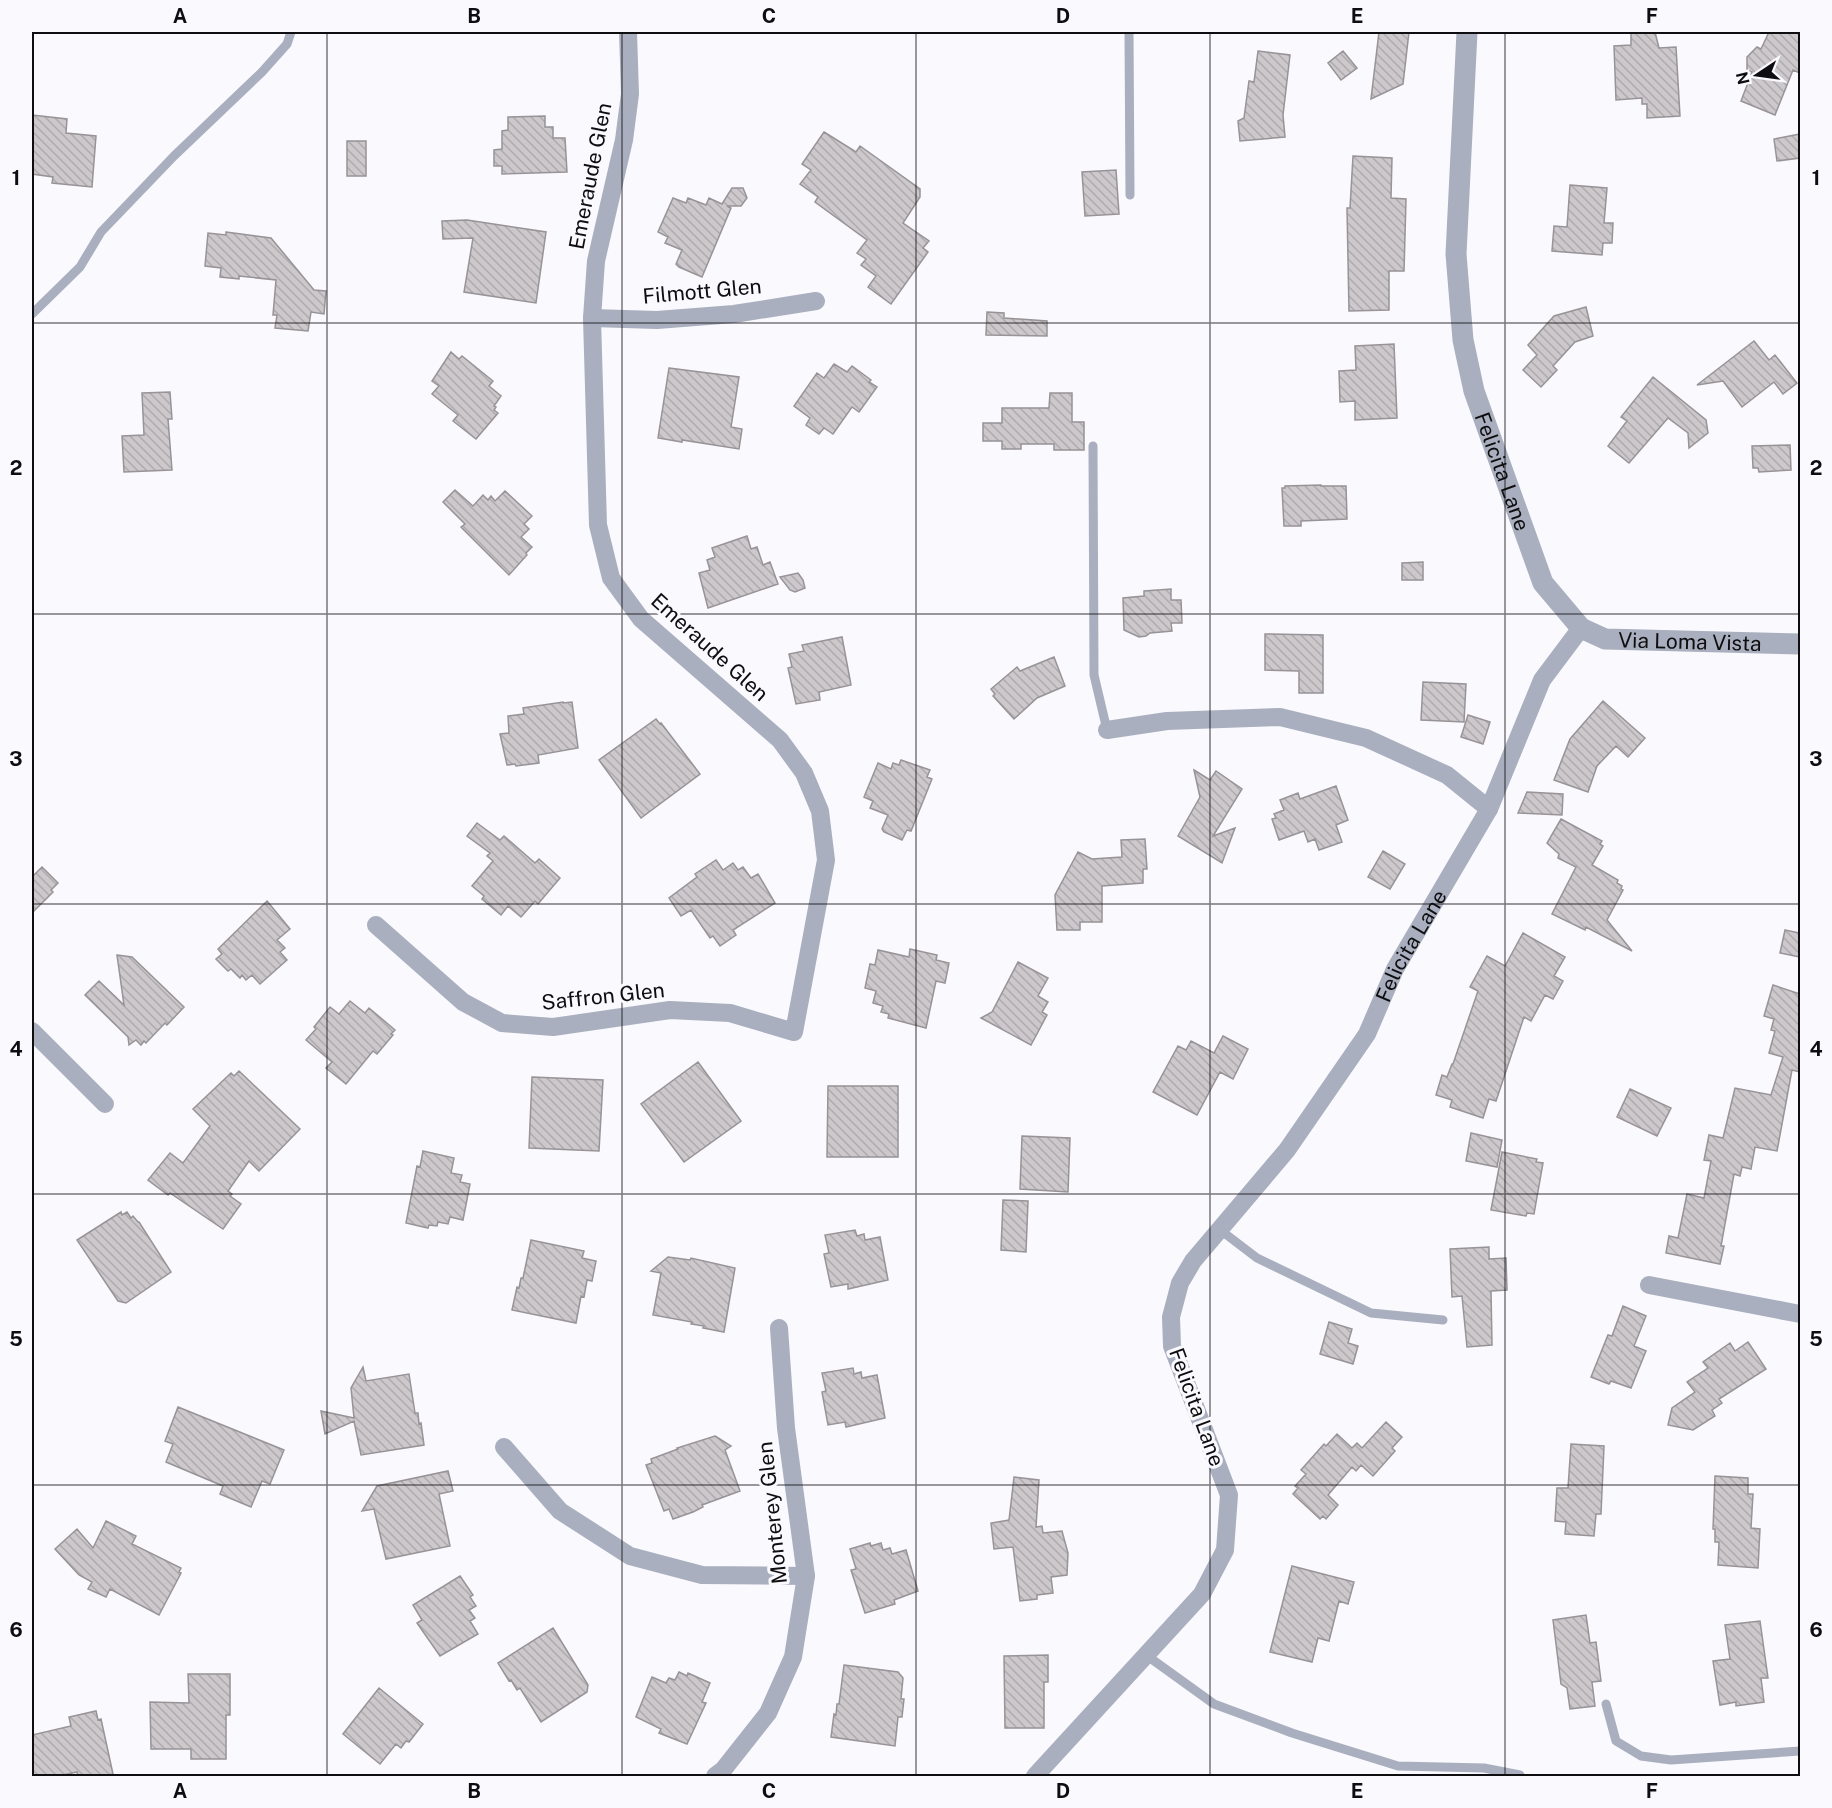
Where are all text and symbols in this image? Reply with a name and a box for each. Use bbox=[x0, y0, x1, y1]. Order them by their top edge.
text: A bbox=[173, 4, 187, 28]
text: B bbox=[467, 4, 481, 28]
text: C bbox=[762, 4, 776, 28]
text: D bbox=[1056, 4, 1070, 28]
text: E bbox=[1351, 4, 1363, 28]
text: F bbox=[1646, 4, 1658, 28]
north arrow bbox=[1727, 45, 1787, 105]
text: N bbox=[1732, 70, 1754, 86]
street label: Emeraude Glen bbox=[564, 100, 616, 252]
text: 1 bbox=[12, 166, 20, 190]
text: 1 bbox=[1812, 166, 1820, 190]
street label: Filmott Glen bbox=[642, 273, 762, 309]
street label: Felicita Lane bbox=[1470, 409, 1536, 534]
text: 2 bbox=[10, 456, 22, 480]
text: 2 bbox=[1810, 456, 1822, 480]
street label: Emeraude Glen bbox=[646, 588, 774, 706]
street label: Via Loma Vista bbox=[1618, 627, 1762, 656]
text: 3 bbox=[9, 747, 23, 771]
text: 3 bbox=[1809, 747, 1823, 771]
street label: Felicita Lane bbox=[1370, 885, 1451, 1006]
street label: Saffron Glen bbox=[540, 977, 666, 1015]
text: 4 bbox=[9, 1037, 23, 1061]
text: 4 bbox=[1809, 1037, 1823, 1061]
text: 5 bbox=[9, 1327, 23, 1351]
text: 5 bbox=[1809, 1327, 1823, 1351]
street label: Felicita Lane bbox=[1164, 1344, 1230, 1470]
street label: Monterey Glen bbox=[752, 1441, 792, 1585]
text: 6 bbox=[9, 1618, 23, 1642]
text: 6 bbox=[1809, 1618, 1823, 1642]
text: A bbox=[173, 1779, 187, 1803]
text: B bbox=[467, 1779, 481, 1803]
text: C bbox=[762, 1779, 776, 1803]
text: D bbox=[1056, 1779, 1070, 1803]
text: E bbox=[1351, 1779, 1363, 1803]
text: F bbox=[1646, 1779, 1658, 1803]

